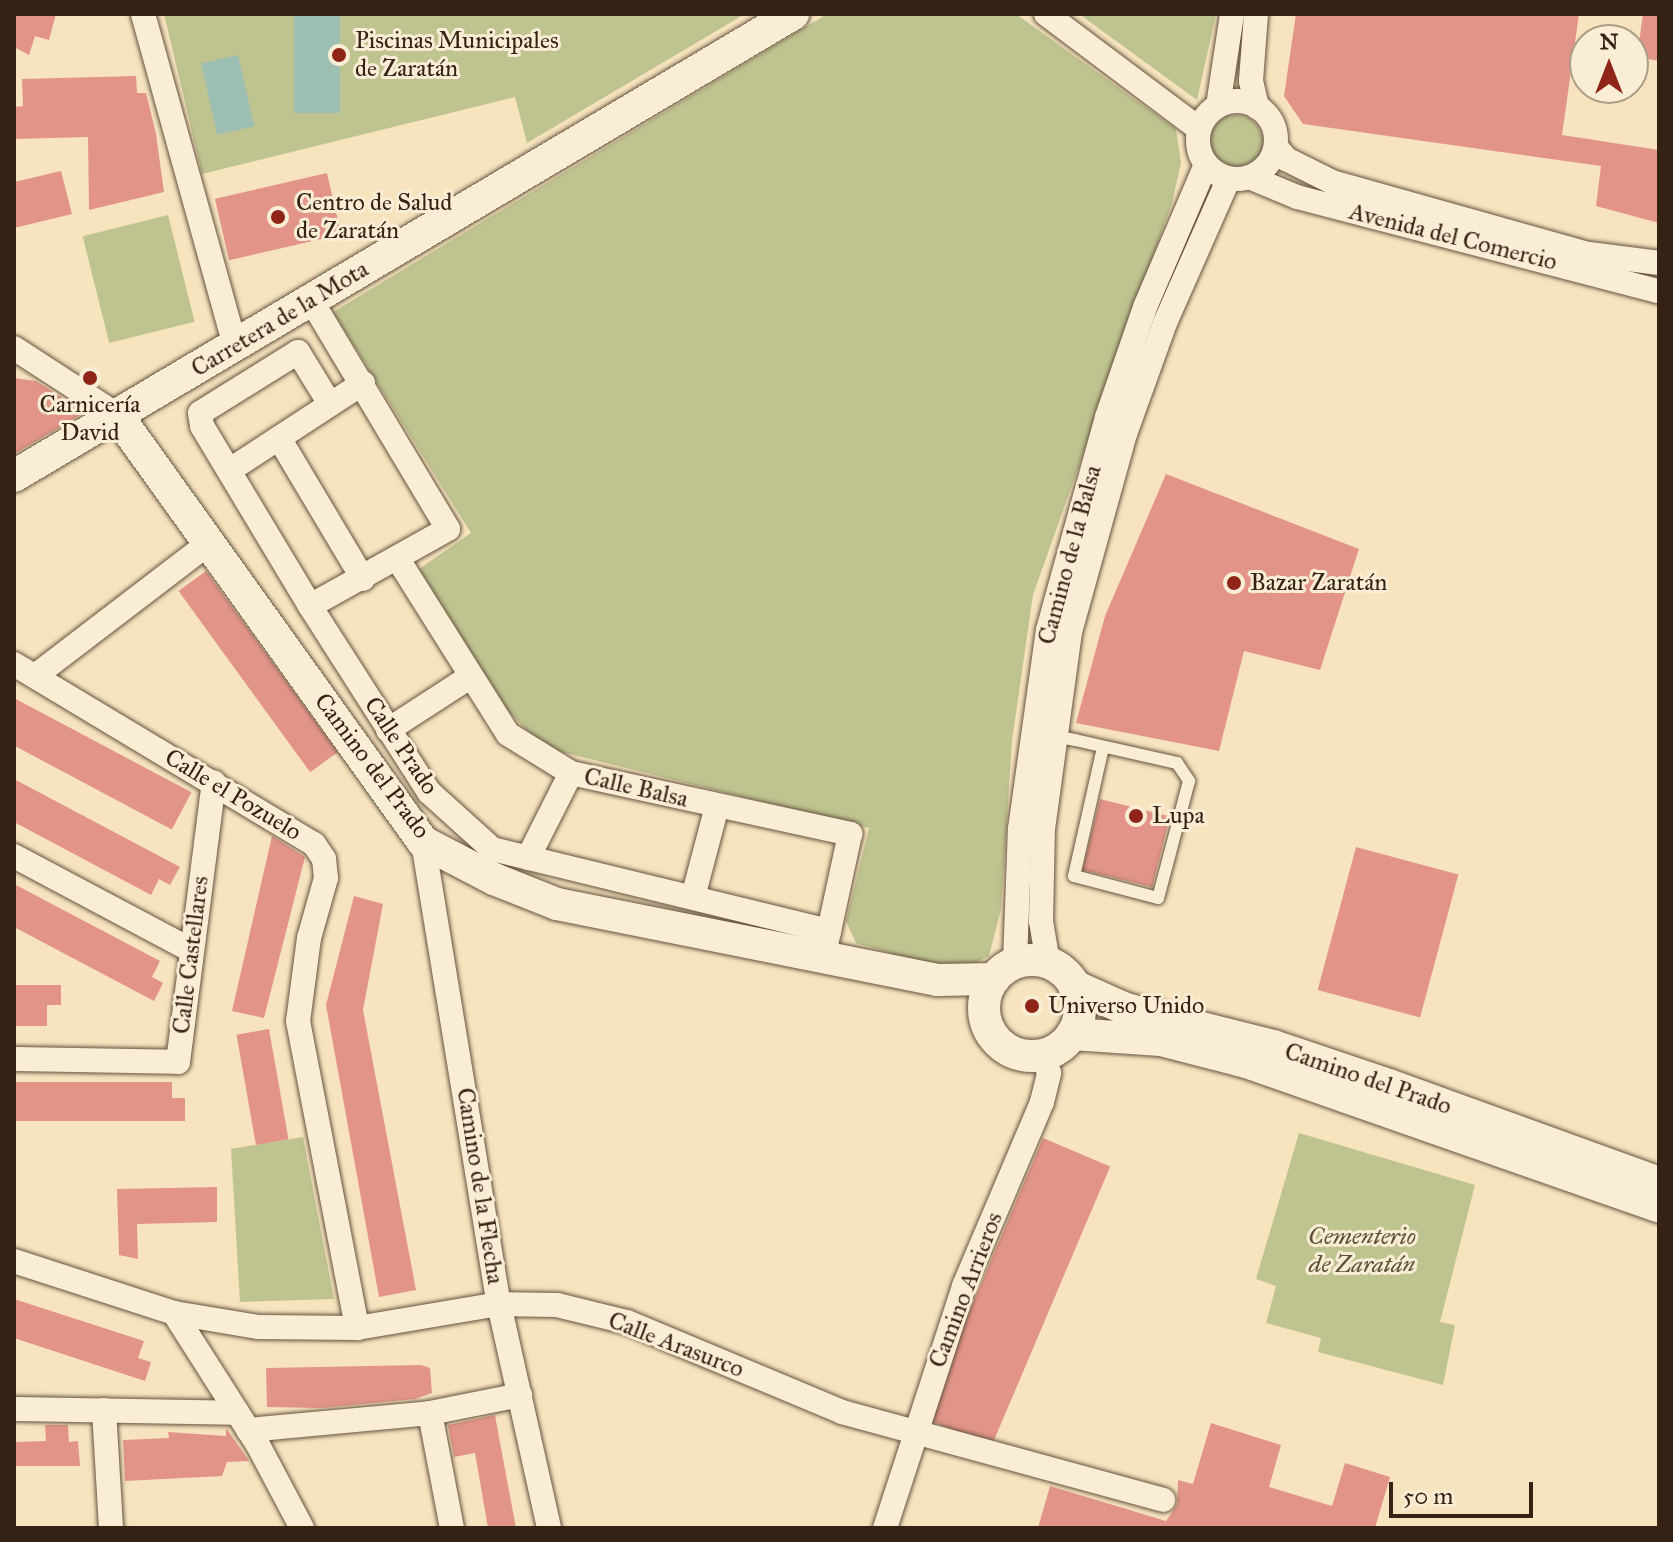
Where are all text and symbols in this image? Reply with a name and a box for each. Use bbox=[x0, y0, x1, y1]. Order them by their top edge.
north arrow bbox=[1569, 24, 1649, 104]
place label: Piscinas Municipales de Zaratán bbox=[355, 27, 559, 83]
text: N bbox=[1600, 28, 1618, 55]
marker: Piscinas Municipales de Zaratán bbox=[330, 46, 348, 64]
place label: Centro de Salud de Zaratán bbox=[296, 189, 452, 245]
street label: Avenida del Comercio bbox=[1346, 197, 1560, 277]
marker: Centro de Salud de Zaratán bbox=[267, 206, 289, 228]
street label: Carretera de la Mota bbox=[186, 255, 374, 383]
marker: Carnicería David bbox=[81, 369, 99, 387]
place label: Carnicería David bbox=[40, 391, 140, 447]
street label: Camino de la Balsa bbox=[1032, 462, 1108, 648]
place label: Bazar Zaratán bbox=[1250, 569, 1387, 597]
marker: Bazar Zaratán bbox=[1225, 574, 1243, 592]
street label: Camino del Prado bbox=[308, 688, 436, 844]
street label: Calle Prado bbox=[358, 692, 444, 800]
street label: Calle el Pozuelo bbox=[159, 743, 307, 847]
street label: Calle Balsa bbox=[581, 762, 691, 814]
place label: Lupa bbox=[1152, 802, 1205, 830]
marker: Lupa bbox=[1127, 807, 1145, 825]
street label: Calle Castellares bbox=[167, 874, 215, 1036]
place label: Universo Unido bbox=[1048, 992, 1204, 1020]
marker: Universo Unido bbox=[1023, 997, 1041, 1015]
street label: Camino del Prado bbox=[1281, 1037, 1455, 1121]
street label: Camino de la Flecha bbox=[450, 1086, 510, 1286]
street label: Camino Arrieros bbox=[923, 1208, 1009, 1372]
park label: Cementerio de Zaratán bbox=[1308, 1223, 1416, 1279]
street label: Calle Arasurco bbox=[604, 1306, 748, 1384]
scale bar bbox=[1393, 1466, 1537, 1516]
text: 50 m bbox=[1403, 1481, 1453, 1511]

